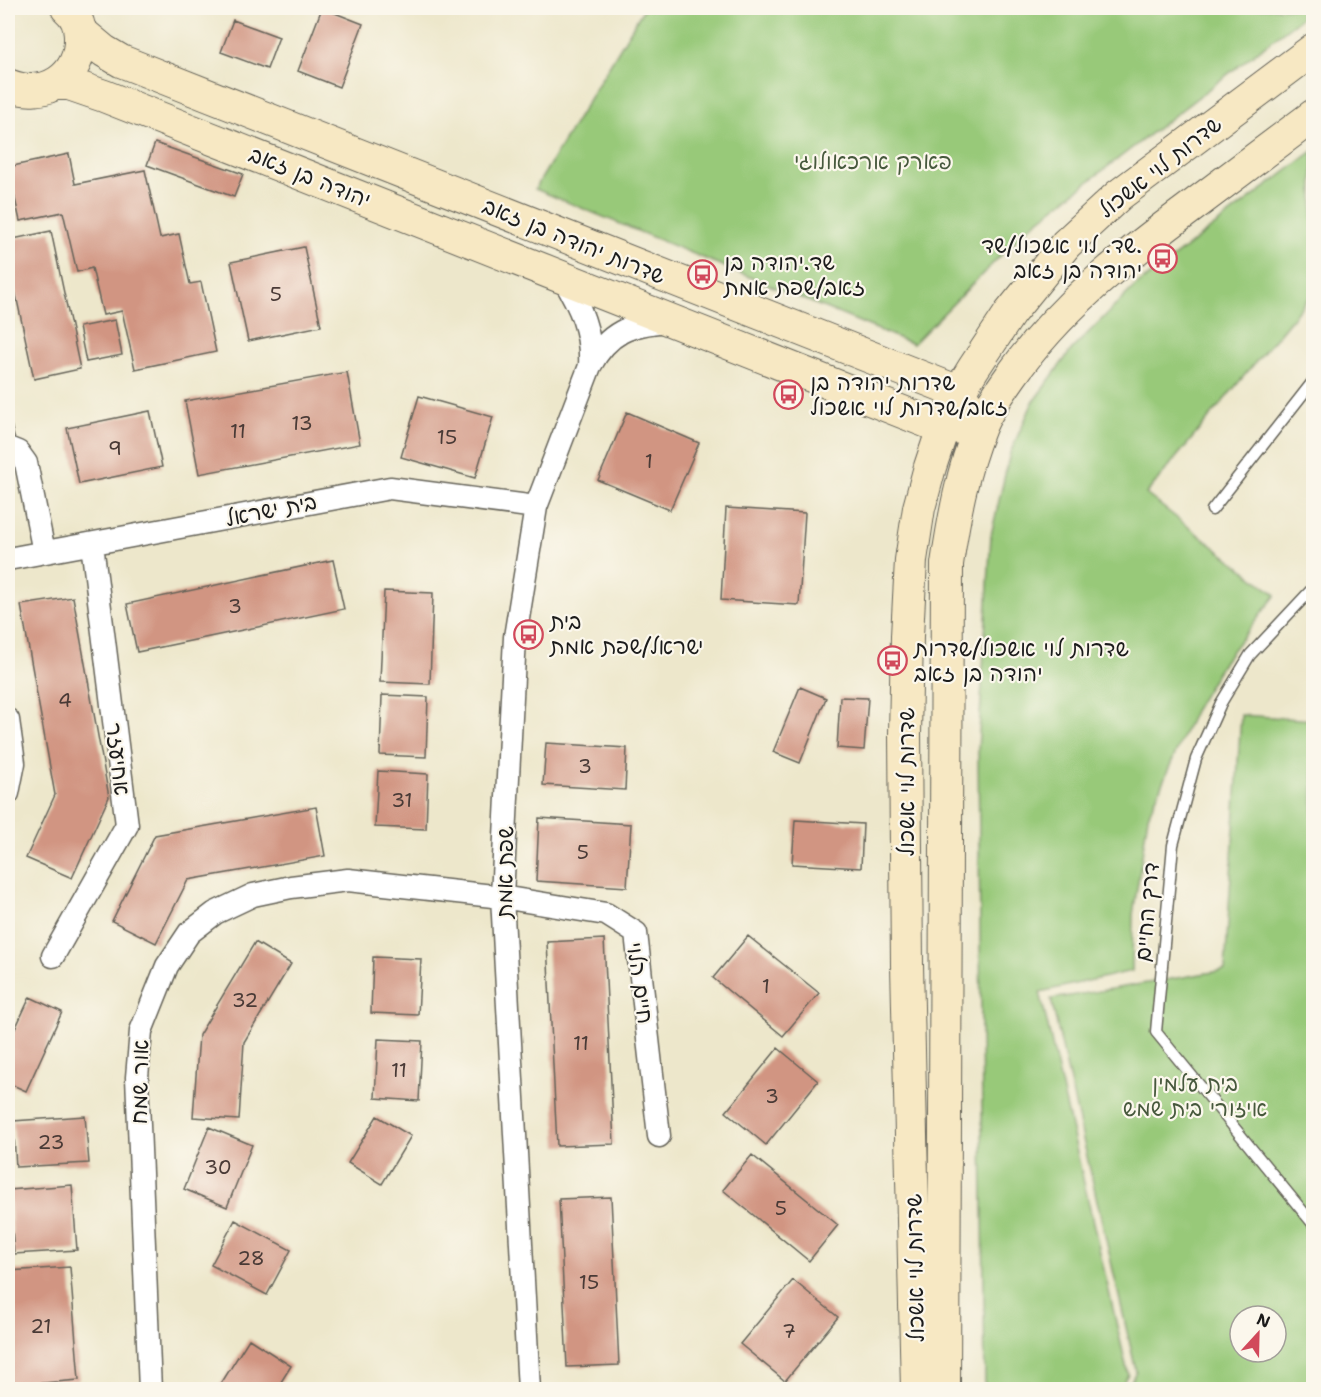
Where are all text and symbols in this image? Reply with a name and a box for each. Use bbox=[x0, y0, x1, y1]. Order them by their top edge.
street label: שדרות לוי אשכול bbox=[1092, 110, 1228, 224]
street label: יהודה בן זאב bbox=[245, 139, 375, 215]
park label: פארק ארכאולוגי bbox=[794, 147, 952, 176]
street label: שדרות יהודה בן זאב bbox=[478, 191, 670, 291]
place label: שד. לוי אשכול/שד. יהודה בן זאב bbox=[981, 231, 1142, 285]
bus stop icon: שד. לוי אשכול/שד. יהודה בן זאב bbox=[1147, 242, 1179, 274]
place label: שד.יהודה בן זאב/שפת אמת bbox=[723, 248, 865, 302]
bus stop icon: שד.יהודה בן זאב/שפת אמת bbox=[687, 259, 719, 291]
house number: 5 bbox=[270, 281, 282, 307]
place label: שדרות יהודה בן זאב/שדרות לוי אשכול bbox=[810, 368, 1008, 422]
bus stop icon: שדרות יהודה בן זאב/שדרות לוי אשכול bbox=[773, 379, 805, 411]
house number: 13 bbox=[291, 410, 313, 436]
house number: 11 bbox=[230, 418, 246, 444]
house number: 15 bbox=[437, 424, 457, 450]
house number: 9 bbox=[108, 435, 122, 461]
house number: 1 bbox=[645, 448, 653, 474]
street label: בית ישראל bbox=[223, 487, 319, 533]
house number: 3 bbox=[228, 593, 242, 619]
place label: בית ישראל/שפת אמת bbox=[549, 607, 704, 661]
bus stop icon: בית ישראל/שפת אמת bbox=[513, 618, 545, 650]
place label: שדרות לוי אשכול/שדרות יהודה בן זאב bbox=[912, 634, 1129, 688]
bus stop icon: שדרות לוי אשכול/שדרות יהודה בן זאב bbox=[877, 645, 909, 677]
house number: 4 bbox=[58, 687, 72, 713]
street label: שדרות לוי אשכול bbox=[892, 708, 921, 857]
street label: אחיעזר bbox=[99, 721, 137, 797]
house number: 3 bbox=[578, 753, 592, 779]
house number: 31 bbox=[391, 787, 413, 813]
street label: שפת אמת bbox=[490, 825, 520, 919]
house number: 5 bbox=[577, 839, 589, 865]
street label: דרך החיים bbox=[1128, 861, 1166, 963]
street label: חיים הלוי bbox=[620, 940, 660, 1026]
house number: 1 bbox=[762, 973, 770, 999]
house number: 32 bbox=[232, 987, 258, 1013]
house number: 11 bbox=[573, 1030, 589, 1056]
street label: אור שמח bbox=[125, 1039, 155, 1125]
house number: 11 bbox=[391, 1057, 407, 1083]
park label: בית עלמין איזורי בית שמש bbox=[1123, 1069, 1267, 1123]
house number: 3 bbox=[765, 1083, 779, 1109]
house number: 23 bbox=[38, 1129, 64, 1155]
house number: 30 bbox=[204, 1154, 232, 1180]
street label: שדרות לוי אשכול bbox=[899, 1193, 931, 1343]
house number: 5 bbox=[775, 1195, 787, 1221]
house number: 28 bbox=[237, 1245, 265, 1271]
house number: 15 bbox=[579, 1269, 599, 1295]
north arrow bbox=[1228, 1304, 1288, 1364]
text: N bbox=[1254, 1308, 1273, 1333]
house number: 21 bbox=[30, 1313, 52, 1339]
house number: 7 bbox=[782, 1318, 796, 1344]

